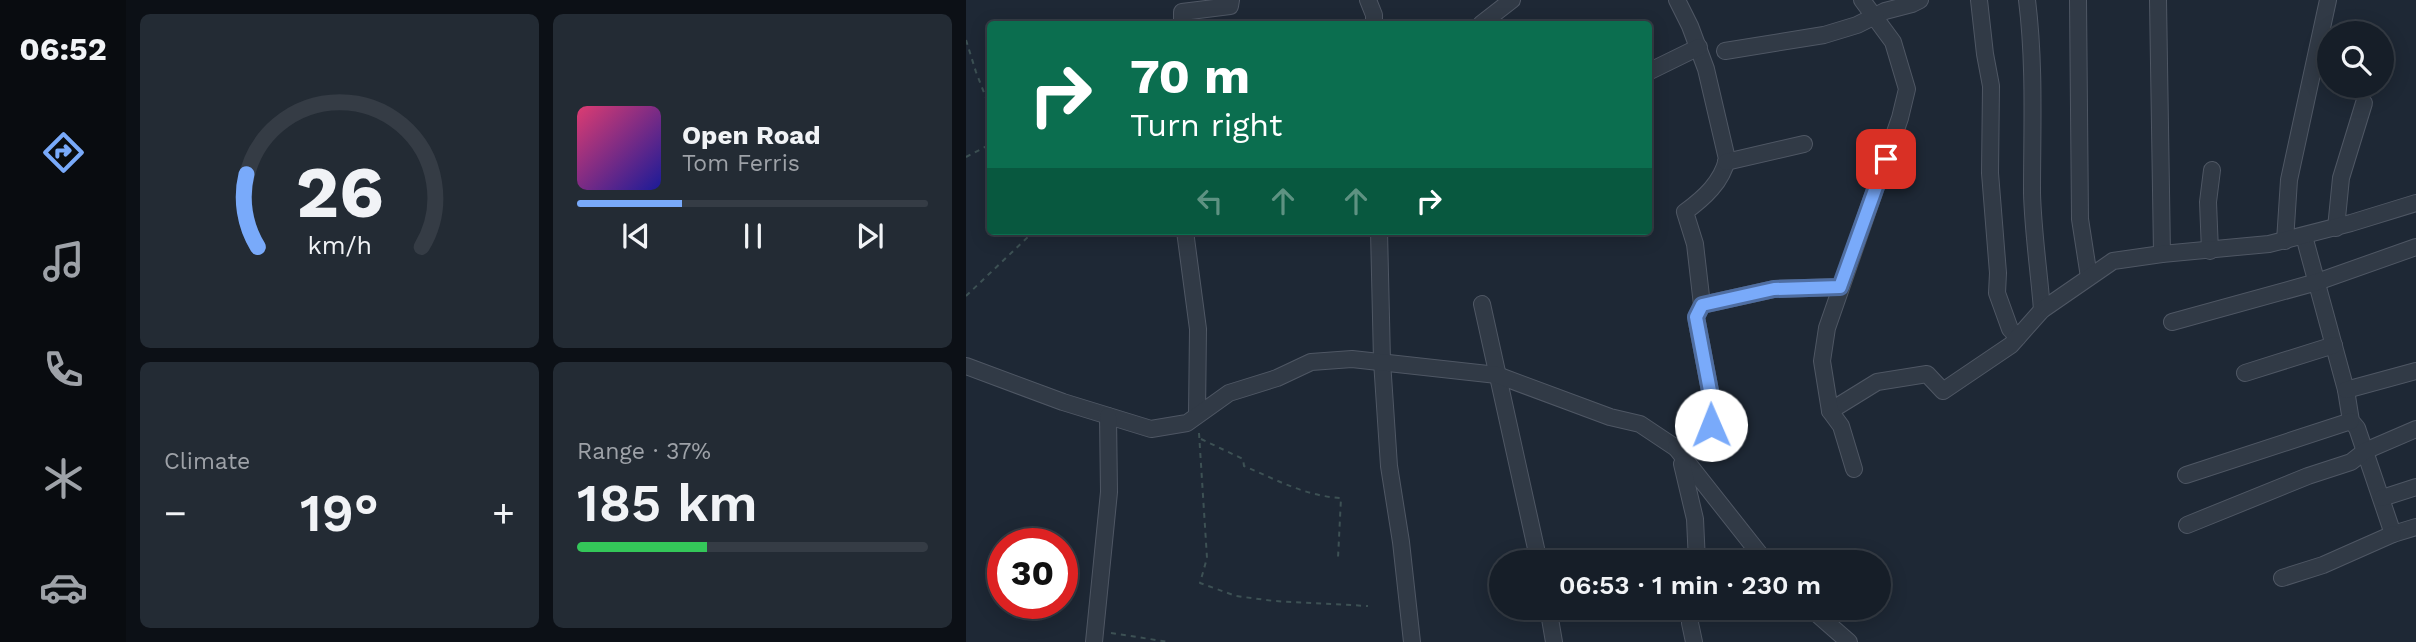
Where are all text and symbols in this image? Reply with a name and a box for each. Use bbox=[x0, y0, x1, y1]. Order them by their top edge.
map controls bbox=[2317, 21, 2394, 98]
button: search bbox=[2317, 21, 2394, 98]
text: 06:52 bbox=[19, 30, 107, 68]
text: 70 m bbox=[1130, 47, 1250, 105]
icon: right bbox=[1015, 49, 1106, 140]
text: Turn right bbox=[1130, 106, 1282, 144]
text: Open Road bbox=[682, 120, 820, 150]
icon: directions bbox=[39, 128, 88, 177]
pin bbox=[1856, 129, 1916, 189]
icon: arrive bbox=[1867, 140, 1905, 178]
text: 26 bbox=[295, 149, 384, 235]
text: Tom Ferris bbox=[682, 150, 800, 177]
icon: left bbox=[1191, 182, 1229, 220]
icon: ahead bbox=[1264, 182, 1302, 220]
icon: ahead bbox=[1337, 182, 1375, 220]
icon: right bbox=[1410, 182, 1448, 220]
icon: previous bbox=[617, 217, 655, 255]
icon: pause bbox=[734, 217, 772, 255]
icon: next bbox=[851, 217, 889, 255]
text: km/h bbox=[307, 231, 372, 260]
icon: music bbox=[39, 237, 88, 286]
icon: phone bbox=[39, 345, 88, 394]
position arrow bbox=[1674, 388, 1748, 462]
text: Range · 37% bbox=[577, 438, 711, 465]
text: Climate bbox=[164, 448, 250, 475]
icon: climate bbox=[39, 454, 88, 503]
text: 185 km bbox=[577, 473, 758, 534]
text: 19° bbox=[300, 483, 379, 544]
text: − bbox=[164, 491, 187, 535]
text: + bbox=[492, 491, 515, 535]
speed limit sign: 30 bbox=[987, 528, 1078, 619]
icon: car bbox=[39, 563, 88, 612]
text: 06:53 · 1 min · 230 m bbox=[1559, 570, 1821, 600]

